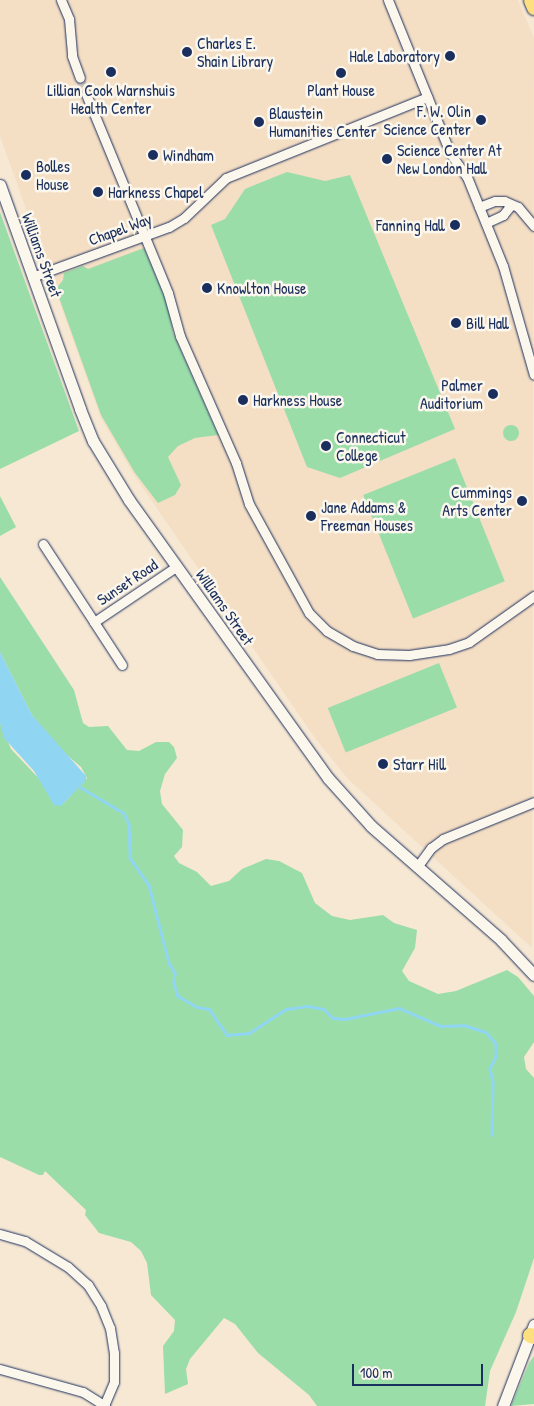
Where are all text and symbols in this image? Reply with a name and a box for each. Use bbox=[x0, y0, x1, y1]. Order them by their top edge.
place label: Charles E. Shain Library bbox=[197, 33, 273, 71]
marker: Charles E. Shain Library bbox=[181, 46, 193, 58]
place label: Hale Laboratory bbox=[349, 46, 440, 66]
marker: Hale Laboratory bbox=[444, 50, 456, 62]
marker: Lillian Cook Warnshuis Health Center bbox=[105, 66, 117, 78]
marker: Plant House bbox=[335, 67, 347, 79]
place label: Lillian Cook Warnshuis Health Center bbox=[47, 80, 175, 118]
place label: Plant House bbox=[307, 80, 375, 100]
place label: F. W. Olin Science Center bbox=[384, 101, 471, 139]
place label: Blaustein Humanities Center bbox=[269, 103, 377, 141]
marker: F. W. Olin Science Center bbox=[475, 114, 487, 126]
marker: Blaustein Humanities Center bbox=[253, 116, 265, 128]
place label: Science Center At New London Hall bbox=[397, 140, 501, 178]
place label: Windham bbox=[163, 145, 214, 165]
marker: Windham bbox=[147, 149, 159, 161]
marker: Science Center At New London Hall bbox=[381, 153, 393, 165]
place label: Bolles House bbox=[36, 156, 70, 194]
marker: Bolles House bbox=[20, 169, 32, 181]
place label: Harkness Chapel bbox=[108, 182, 203, 202]
marker: Harkness Chapel bbox=[92, 186, 104, 198]
street label: Chapel Way bbox=[86, 209, 154, 249]
street label: Williams Street bbox=[18, 210, 66, 300]
place label: Fanning Hall bbox=[376, 215, 445, 235]
marker: Fanning Hall bbox=[449, 219, 461, 231]
place label: Knowlton House bbox=[217, 278, 306, 298]
marker: Knowlton House bbox=[201, 282, 213, 294]
place label: Bill Hall bbox=[466, 313, 509, 333]
marker: Bill Hall bbox=[450, 317, 462, 329]
place label: Palmer Auditorium bbox=[420, 375, 483, 413]
marker: Palmer Auditorium bbox=[487, 388, 499, 400]
place label: Harkness House bbox=[253, 390, 342, 410]
marker: Harkness House bbox=[237, 394, 249, 406]
place label: Connecticut College bbox=[336, 427, 405, 465]
marker: Connecticut College bbox=[320, 440, 332, 452]
place label: Cummings Arts Center bbox=[442, 482, 512, 520]
marker: Cummings Arts Center bbox=[516, 495, 528, 507]
place label: Jane Addams & Freeman Houses bbox=[321, 497, 413, 535]
marker: Jane Addams & Freeman Houses bbox=[305, 510, 317, 522]
street label: Sunset Road bbox=[93, 555, 161, 609]
street label: Williams Street bbox=[192, 565, 258, 649]
place label: Starr Hill bbox=[393, 754, 446, 774]
marker: Starr Hill bbox=[377, 758, 389, 770]
scale bar bbox=[354, 1354, 485, 1386]
text: 100 m bbox=[360, 1362, 393, 1383]

